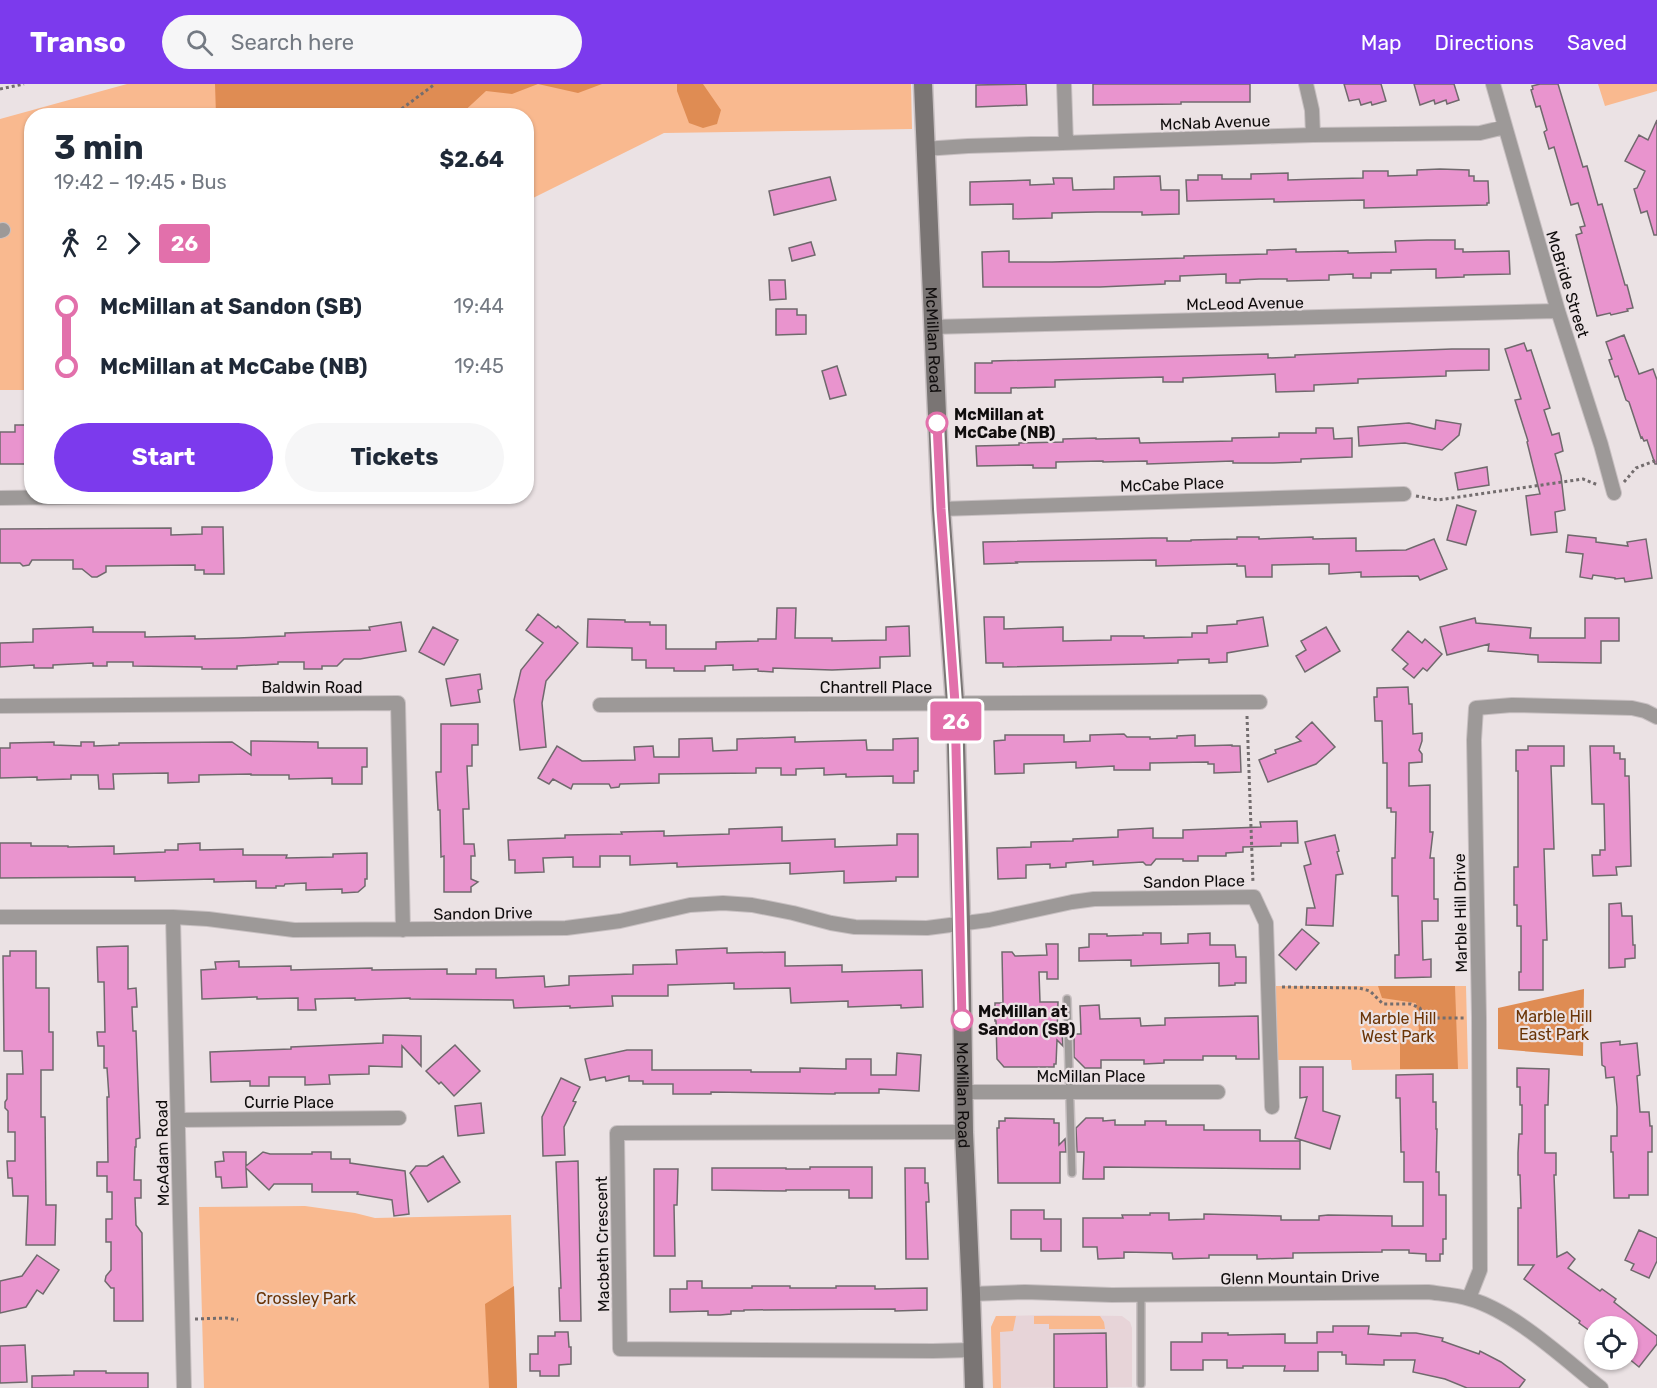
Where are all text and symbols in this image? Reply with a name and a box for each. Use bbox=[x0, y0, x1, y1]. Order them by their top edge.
search box bbox=[162, 15, 582, 69]
text: Transo bbox=[30, 26, 126, 59]
icon: search bbox=[183, 26, 216, 59]
text: Search here bbox=[231, 29, 354, 56]
text: Map bbox=[1361, 30, 1402, 55]
text: Directions bbox=[1435, 30, 1534, 55]
text: Saved bbox=[1567, 30, 1627, 55]
street label: McNab Avenue bbox=[1159, 111, 1271, 134]
text: 3 min bbox=[54, 128, 144, 167]
text: $2.64 bbox=[440, 146, 504, 173]
text: 19:42 – 19:45 · Bus bbox=[54, 170, 227, 194]
icon: walk bbox=[54, 227, 87, 260]
icon: forward bbox=[117, 227, 150, 260]
street label: McBride Street bbox=[1542, 228, 1593, 340]
text: 2 bbox=[96, 231, 108, 255]
text: 26 bbox=[171, 231, 198, 256]
street label: McMillan Road bbox=[922, 286, 945, 393]
text: McMillan at Sandon (SB) bbox=[100, 293, 362, 320]
street label: McLeod Avenue bbox=[1186, 293, 1304, 314]
text: 19:44 bbox=[454, 294, 504, 318]
text: McMillan at McCabe (NB) bbox=[100, 353, 368, 380]
text: 19:45 bbox=[454, 354, 504, 378]
place label: McMillan at McCabe (NB) bbox=[954, 405, 1056, 442]
marker: McMillan at McCabe (NB) bbox=[926, 412, 948, 434]
button: Start bbox=[54, 423, 273, 492]
button: Tickets bbox=[285, 423, 504, 492]
street label: McCabe Place bbox=[1120, 473, 1224, 496]
street label: Baldwin Road bbox=[261, 678, 363, 697]
street label: Chantrell Place bbox=[820, 678, 932, 697]
line badge: 26 bbox=[929, 702, 983, 740]
text: 26 bbox=[942, 709, 970, 734]
street label: Marble Hill Drive bbox=[1450, 853, 1471, 973]
street label: Sandon Place bbox=[1143, 871, 1245, 892]
street label: Sandon Drive bbox=[433, 903, 533, 924]
place label: McMillan at Sandon (SB) bbox=[978, 1002, 1075, 1039]
park label: Marble Hill East Park bbox=[1516, 1007, 1592, 1044]
marker: McMillan at Sandon (SB) bbox=[951, 1009, 973, 1031]
park label: Marble Hill West Park bbox=[1360, 1009, 1436, 1046]
street label: McMillan Road bbox=[953, 1042, 974, 1149]
street label: McMillan Place bbox=[1036, 1067, 1146, 1086]
street label: Currie Place bbox=[244, 1093, 334, 1112]
street label: McAdam Road bbox=[152, 1100, 173, 1206]
street label: Macbeth Crescent bbox=[592, 1176, 613, 1312]
street label: Glenn Mountain Drive bbox=[1220, 1267, 1380, 1288]
park label: Crossley Park bbox=[256, 1289, 357, 1308]
map controls bbox=[1584, 1316, 1638, 1370]
button: locate bbox=[1584, 1316, 1638, 1370]

